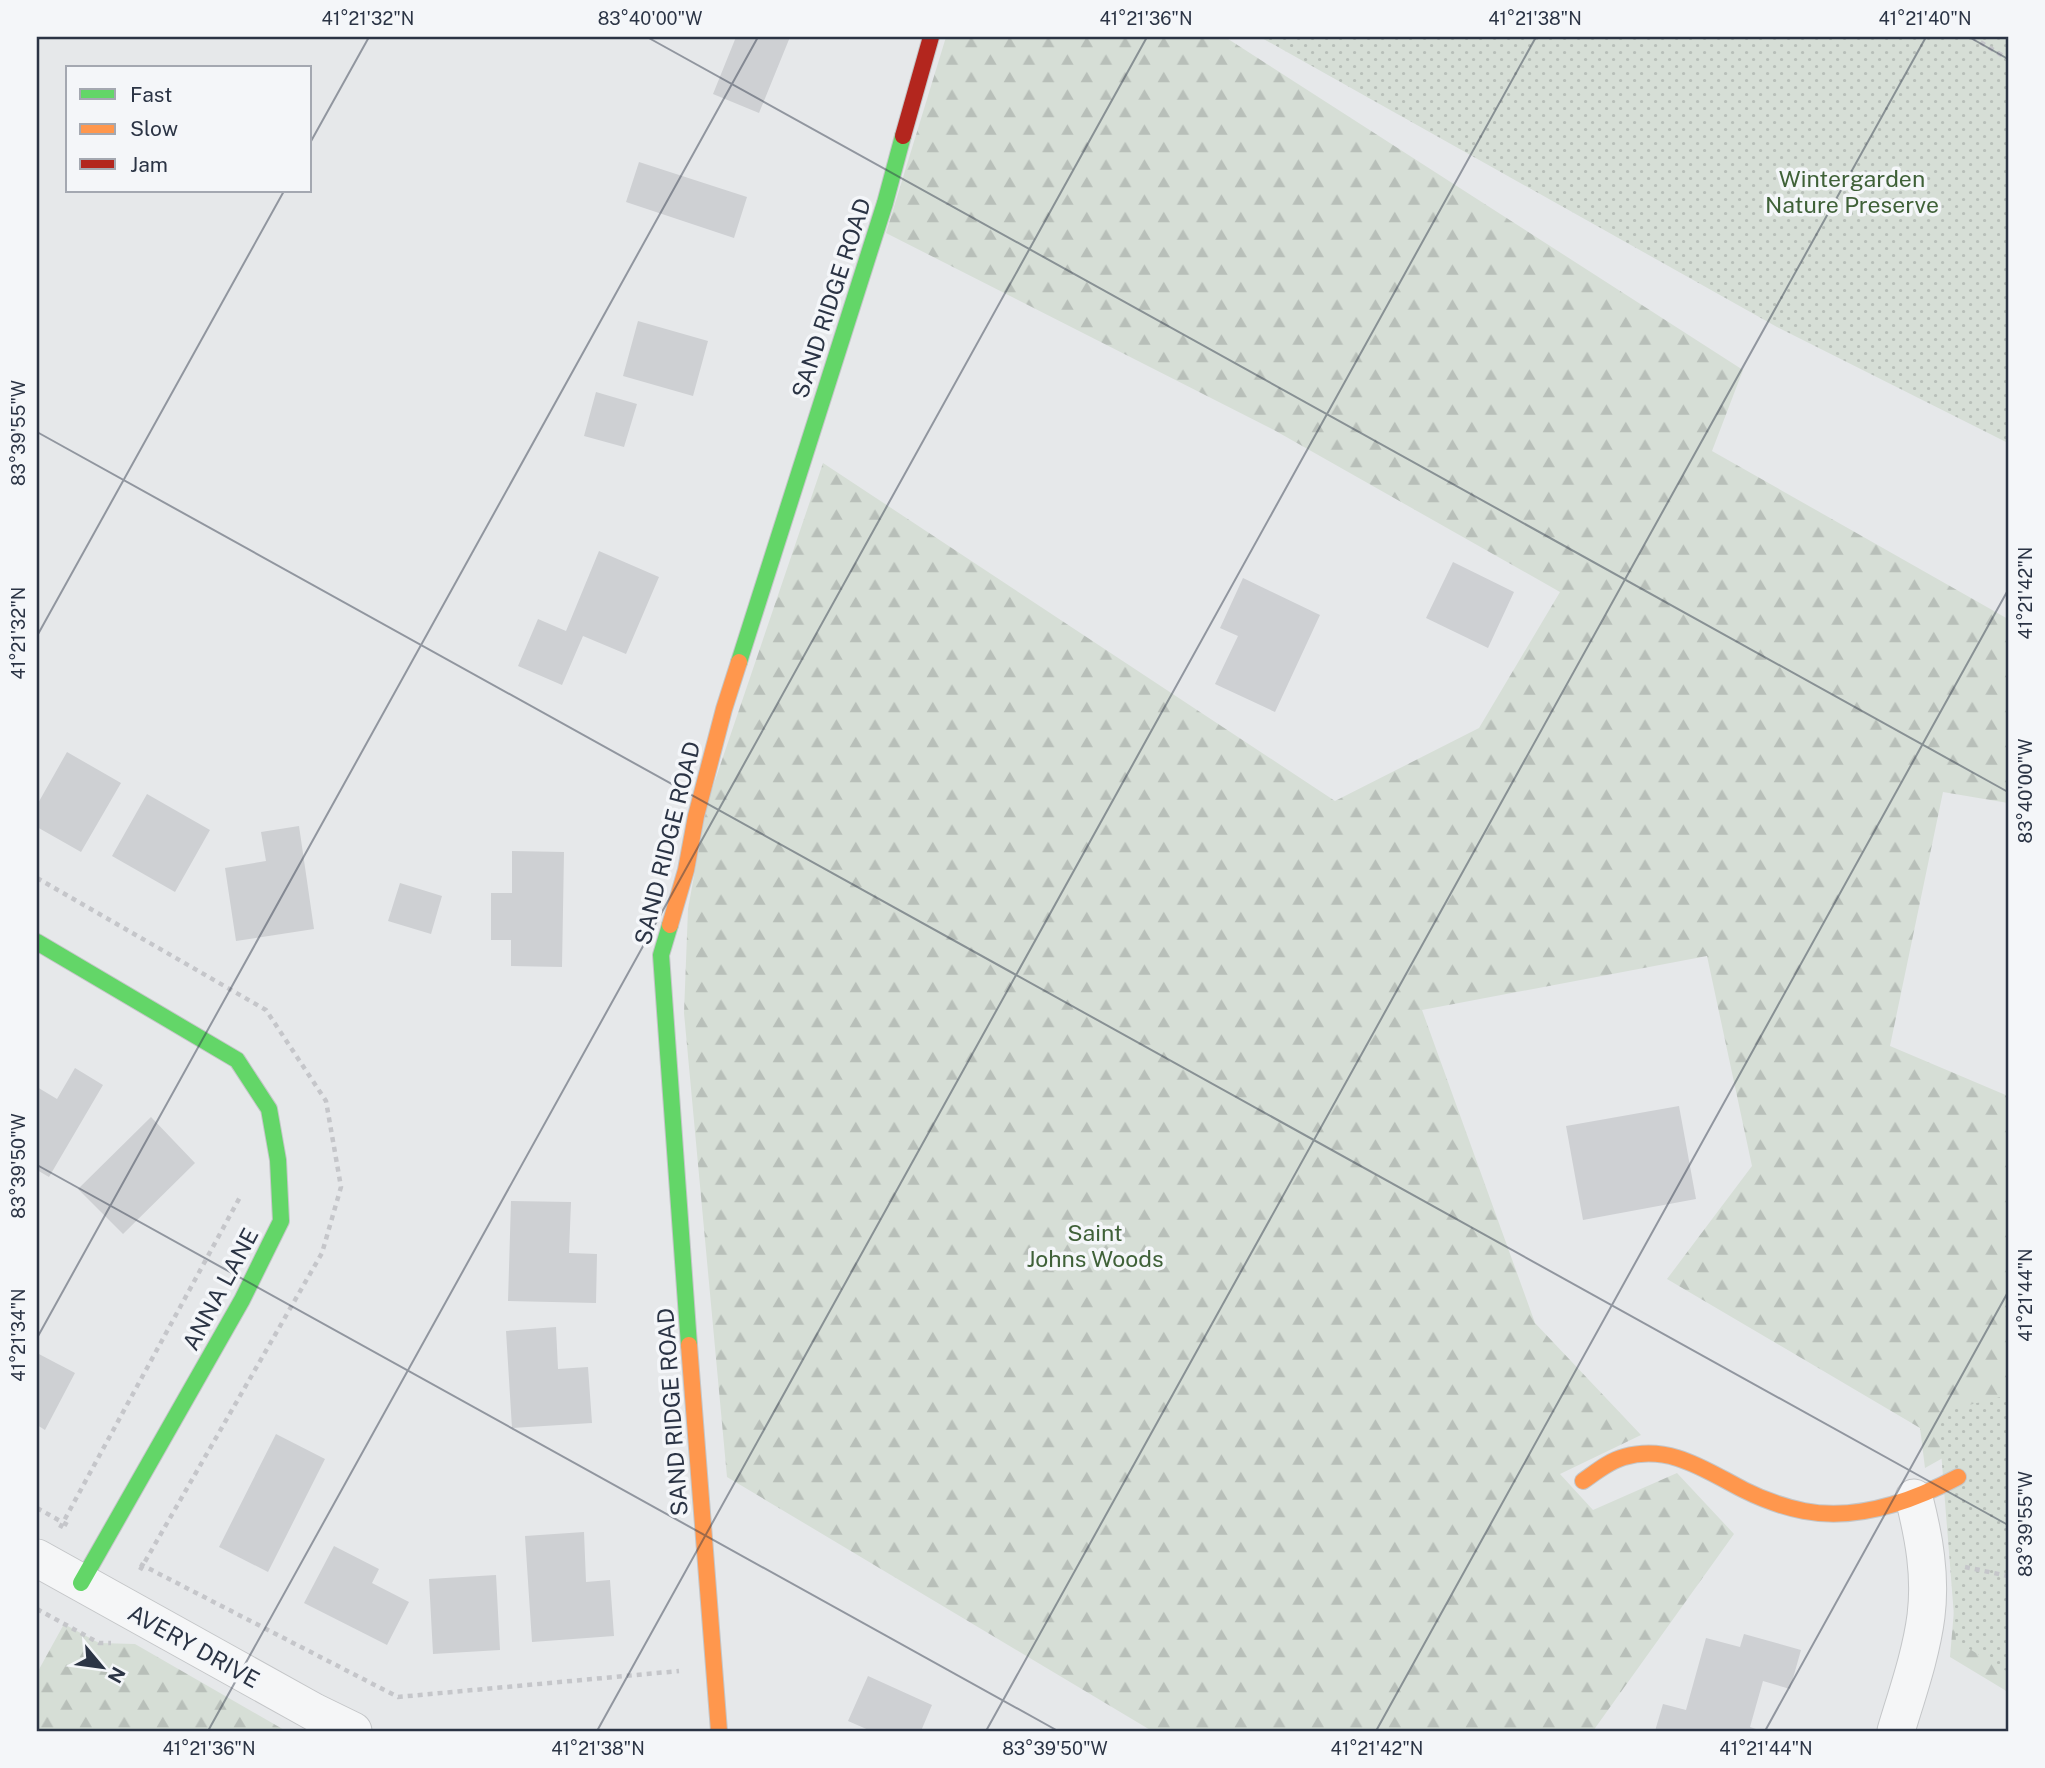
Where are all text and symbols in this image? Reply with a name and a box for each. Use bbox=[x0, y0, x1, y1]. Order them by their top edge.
text: 41°21'32"N bbox=[322, 8, 414, 29]
text: 83°40'00"W bbox=[598, 8, 702, 29]
text: 41°21'36"N bbox=[1099, 8, 1193, 29]
text: 41°21'38"N bbox=[1488, 8, 1582, 29]
text: 41°21'40"N bbox=[1878, 8, 1972, 29]
legend bbox=[66, 66, 312, 192]
text: Fast bbox=[130, 82, 172, 107]
text: Slow bbox=[130, 116, 178, 141]
text: Jam bbox=[130, 152, 168, 177]
park label: Wintergarden Nature Preserve bbox=[1765, 165, 1939, 218]
street label: SAND RIDGE ROAD bbox=[786, 195, 876, 401]
text: 83°39'55"W bbox=[8, 380, 29, 486]
text: 41°21'42"N bbox=[2015, 547, 2036, 639]
text: 41°21'32"N bbox=[8, 587, 29, 679]
street label: SAND RIDGE ROAD bbox=[629, 738, 705, 948]
text: 83°40'00"W bbox=[2015, 739, 2036, 843]
text: 83°39'50"W bbox=[8, 1113, 29, 1219]
park label: Saint Johns Woods bbox=[1026, 1219, 1164, 1272]
street label: ANNA LANE bbox=[177, 1223, 263, 1355]
text: 41°21'44"N bbox=[2015, 1248, 2036, 1342]
text: 41°21'34"N bbox=[8, 1288, 29, 1382]
street label: SAND RIDGE ROAD bbox=[651, 1307, 693, 1517]
text: 83°39'55"W bbox=[2015, 1471, 2036, 1577]
street label: AVERY DRIVE bbox=[124, 1599, 264, 1693]
north arrow bbox=[66, 1632, 136, 1702]
text: N bbox=[104, 1663, 130, 1687]
text: 41°21'36"N bbox=[162, 1738, 256, 1759]
text: 41°21'38"N bbox=[551, 1738, 645, 1759]
text: 83°39'50"W bbox=[1002, 1738, 1108, 1759]
text: 41°21'42"N bbox=[1331, 1738, 1423, 1759]
text: 41°21'44"N bbox=[1719, 1738, 1813, 1759]

